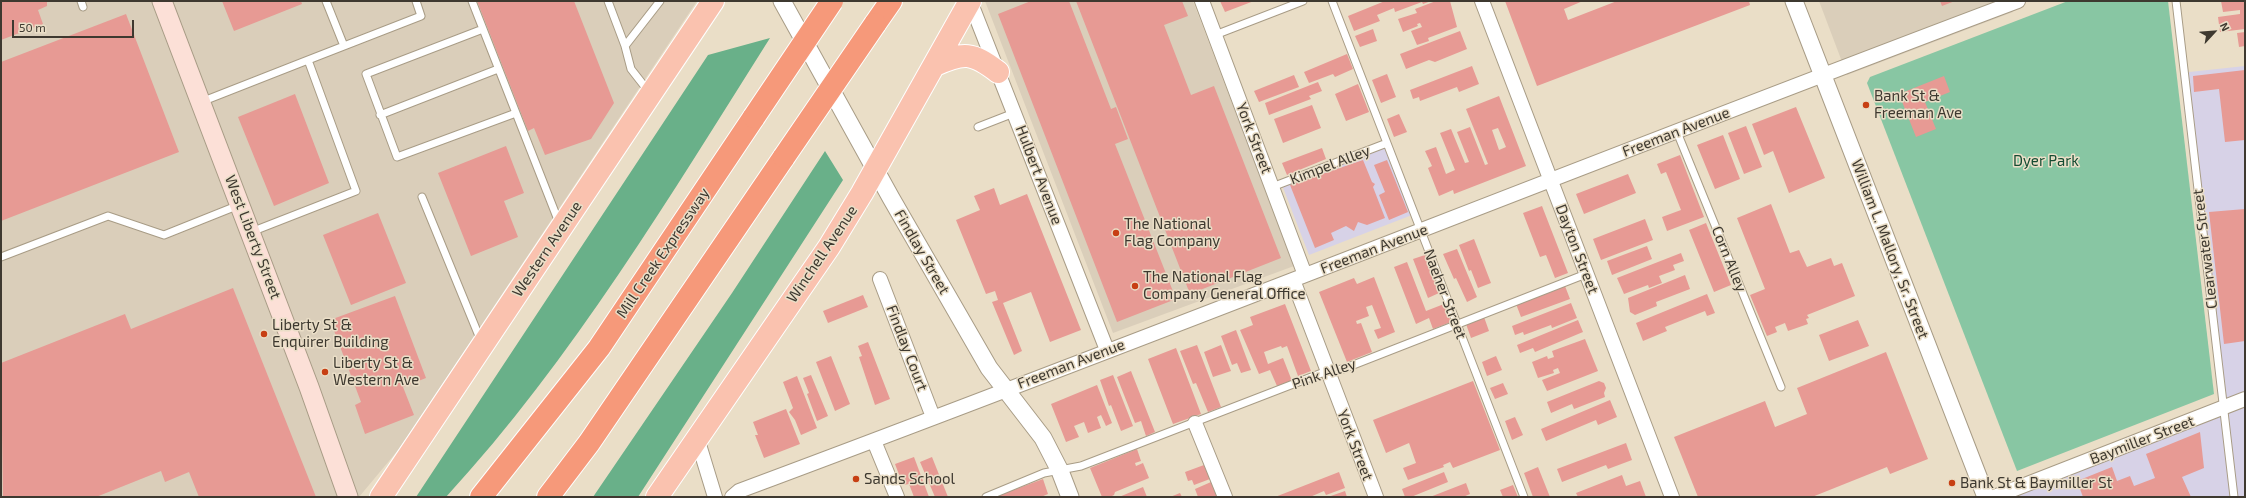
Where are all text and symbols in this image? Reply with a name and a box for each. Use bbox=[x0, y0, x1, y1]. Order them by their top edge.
scale bar bbox=[14, 12, 136, 38]
north arrow bbox=[2194, 12, 2234, 52]
text: 50 m bbox=[19, 20, 46, 34]
text: N bbox=[2218, 20, 2233, 33]
place label: Bank St & Freeman Ave bbox=[1874, 87, 1962, 122]
street label: York Street bbox=[1232, 100, 1276, 176]
marker: Bank St & Freeman Ave bbox=[1861, 100, 1871, 110]
street label: Freeman Avenue bbox=[1620, 103, 1732, 161]
street label: Hulbert Avenue bbox=[1012, 123, 1066, 227]
street label: Kimpel Alley bbox=[1287, 141, 1373, 189]
park label: Dyer Park bbox=[2013, 152, 2079, 170]
street label: William L. Mallory, Sr. Street bbox=[1847, 157, 1933, 341]
street label: West Liberty Street bbox=[221, 172, 285, 302]
street label: Mill Creek Expressway bbox=[613, 184, 713, 322]
street label: Clearwater Street bbox=[2189, 188, 2221, 310]
street label: Western Avenue bbox=[508, 198, 586, 300]
street label: Winchell Avenue bbox=[783, 202, 861, 306]
street label: Dayton Street bbox=[1552, 202, 1602, 296]
street label: Findlay Street bbox=[891, 206, 953, 298]
place label: The National Flag Company bbox=[1124, 215, 1220, 250]
street label: Freeman Avenue bbox=[1318, 220, 1430, 278]
street label: Corn Alley bbox=[1708, 223, 1750, 295]
marker: The National Flag Company bbox=[1111, 228, 1121, 238]
street label: Naeher Street bbox=[1420, 247, 1470, 341]
place label: The National Flag Company General Office bbox=[1143, 268, 1306, 303]
marker: The National Flag Company General Office bbox=[1130, 281, 1140, 291]
street label: Findlay Court bbox=[882, 303, 932, 393]
place label: Liberty St & Enquirer Building bbox=[272, 316, 389, 351]
marker: Liberty St & Enquirer Building bbox=[259, 329, 269, 339]
street label: Freeman Avenue bbox=[1015, 335, 1127, 393]
place label: Liberty St & Western Ave bbox=[333, 354, 419, 389]
street label: Pink Alley bbox=[1290, 355, 1358, 393]
marker: Liberty St & Western Ave bbox=[320, 367, 330, 377]
street label: York Street bbox=[1333, 407, 1377, 483]
street label: Baymiller Street bbox=[2087, 412, 2197, 468]
place label: Sands School bbox=[864, 470, 955, 488]
marker: Sands School bbox=[851, 474, 861, 484]
place label: Bank St & Baymiller St bbox=[1960, 474, 2112, 492]
marker: Bank St & Baymiller St bbox=[1947, 478, 1957, 488]

